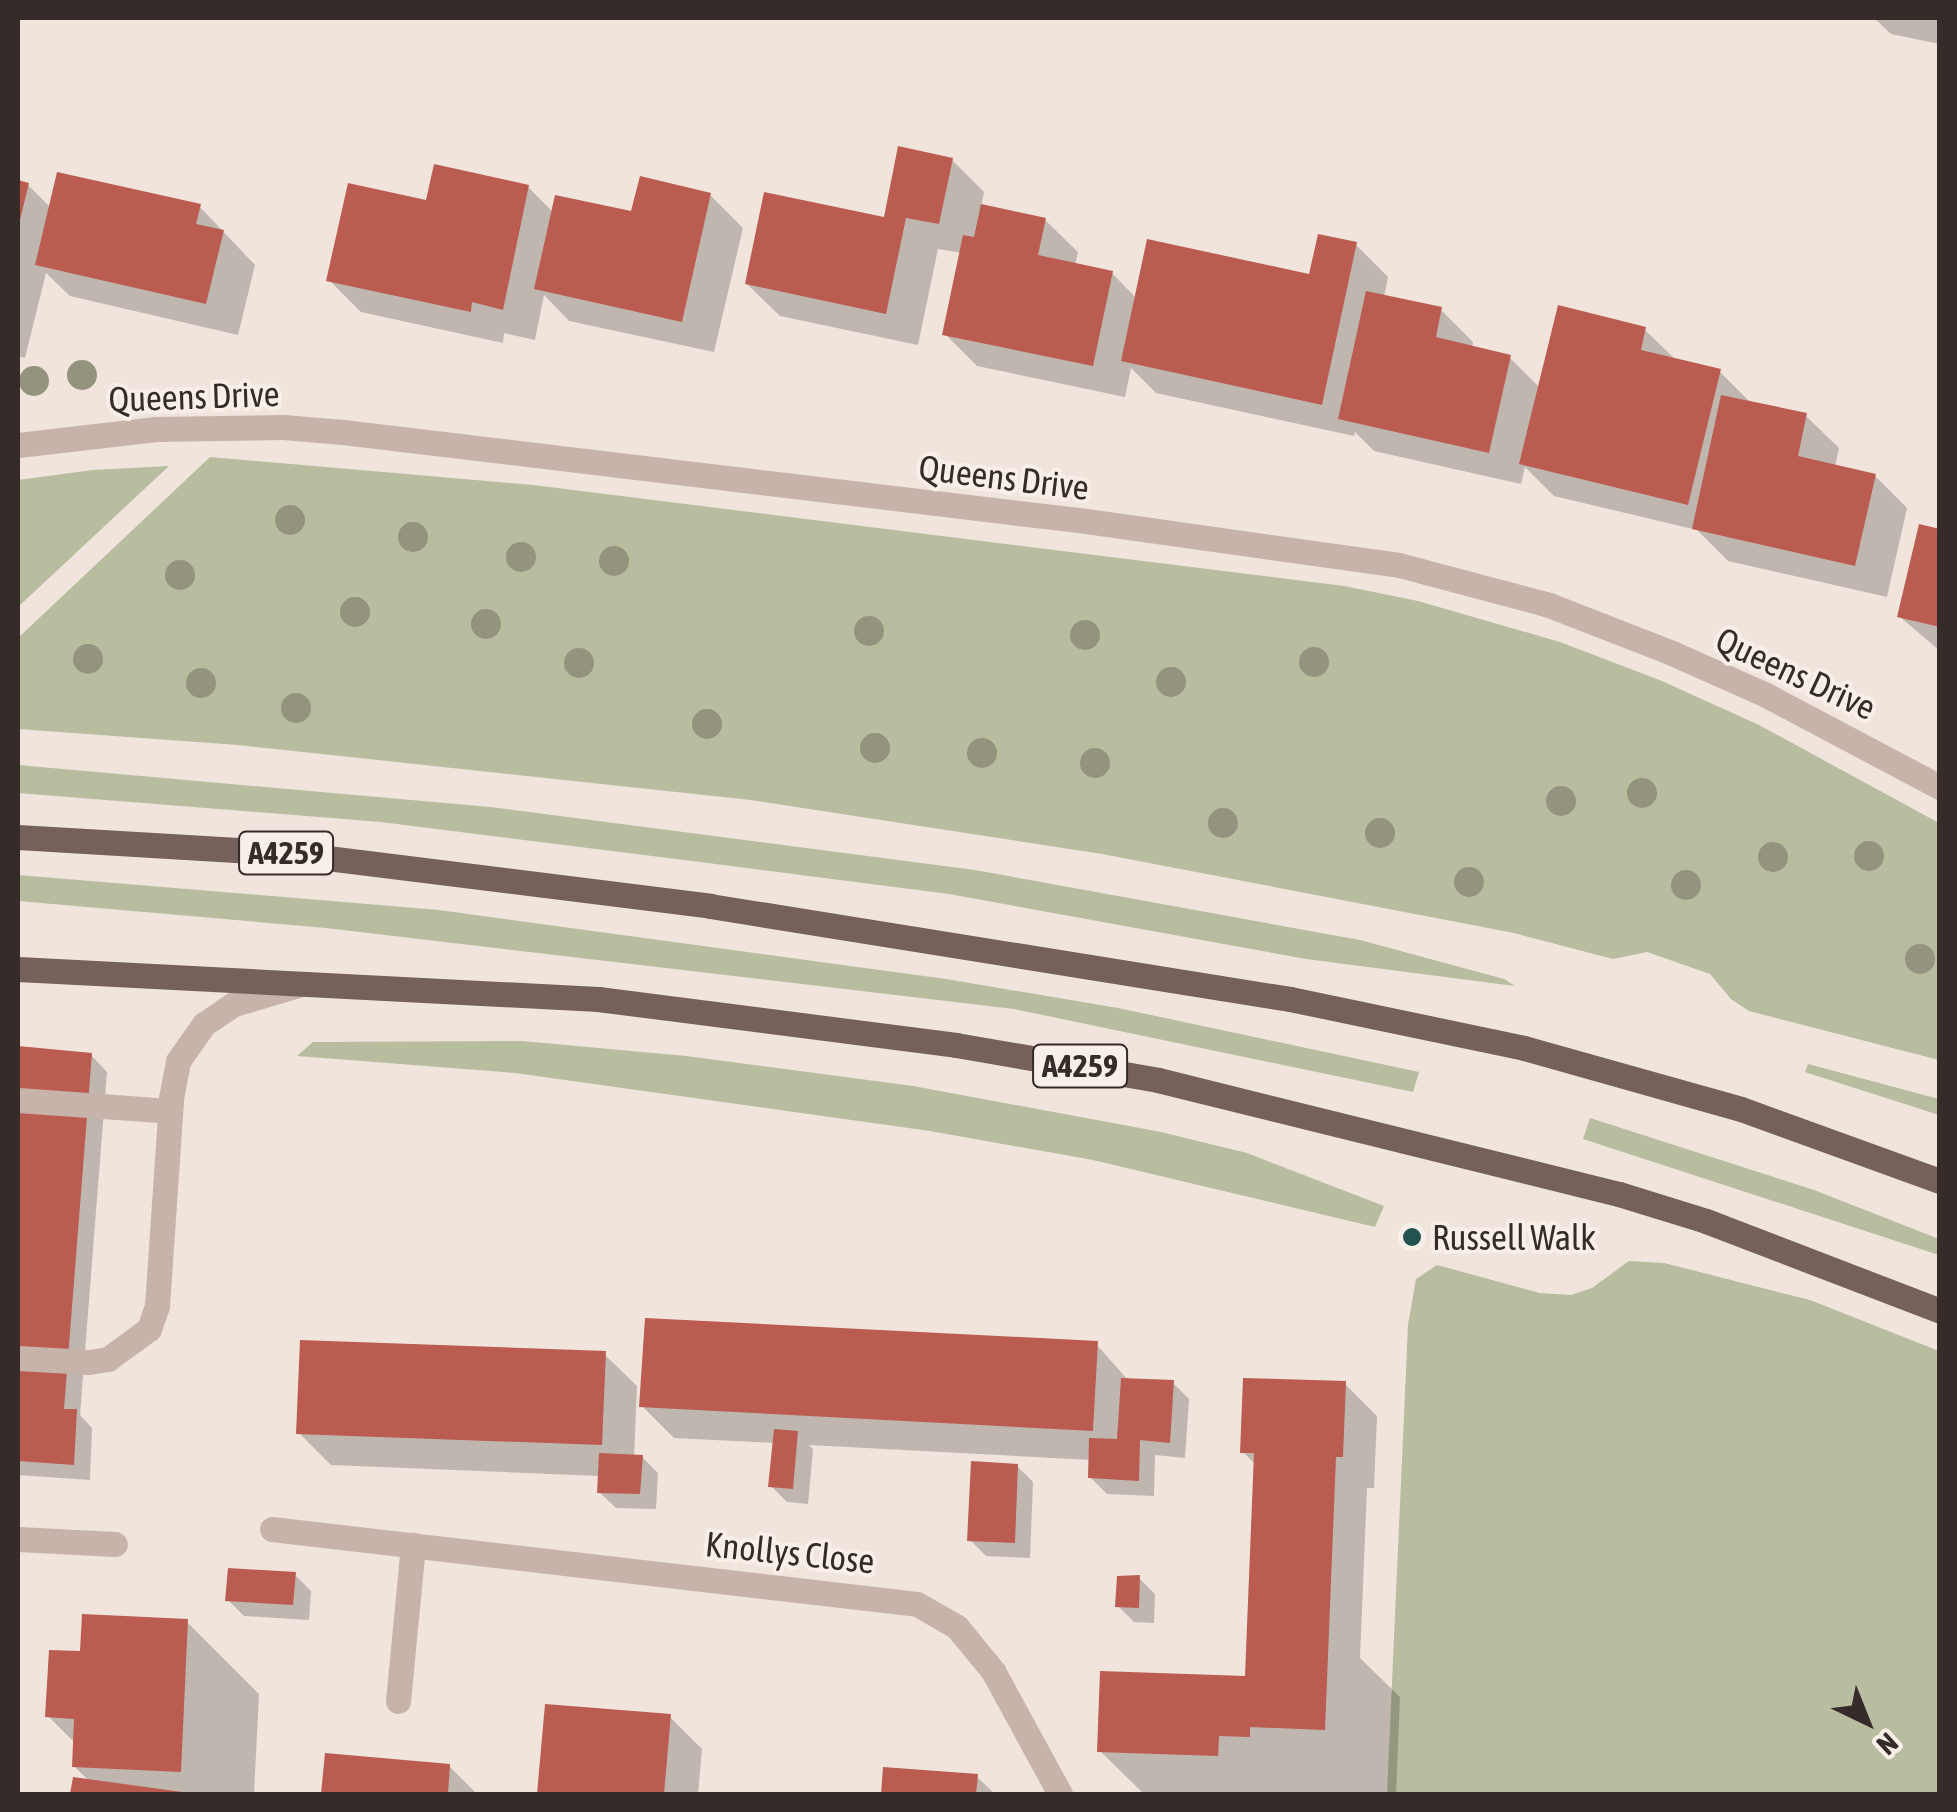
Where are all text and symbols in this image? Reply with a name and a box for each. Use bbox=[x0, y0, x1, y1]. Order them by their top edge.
street label: Queens Drive bbox=[108, 372, 280, 420]
street label: Queens Drive bbox=[917, 446, 1091, 508]
street label: Queens Drive bbox=[1710, 618, 1882, 728]
road number: A4259 bbox=[236, 826, 336, 880]
road number: A4259 bbox=[1030, 1039, 1130, 1093]
place label: Russell Walk bbox=[1432, 1216, 1596, 1258]
marker: Russell Walk bbox=[1401, 1226, 1423, 1248]
street label: Knollys Close bbox=[703, 1522, 877, 1582]
north arrow bbox=[1817, 1672, 1917, 1772]
text: N bbox=[1871, 1727, 1904, 1761]

